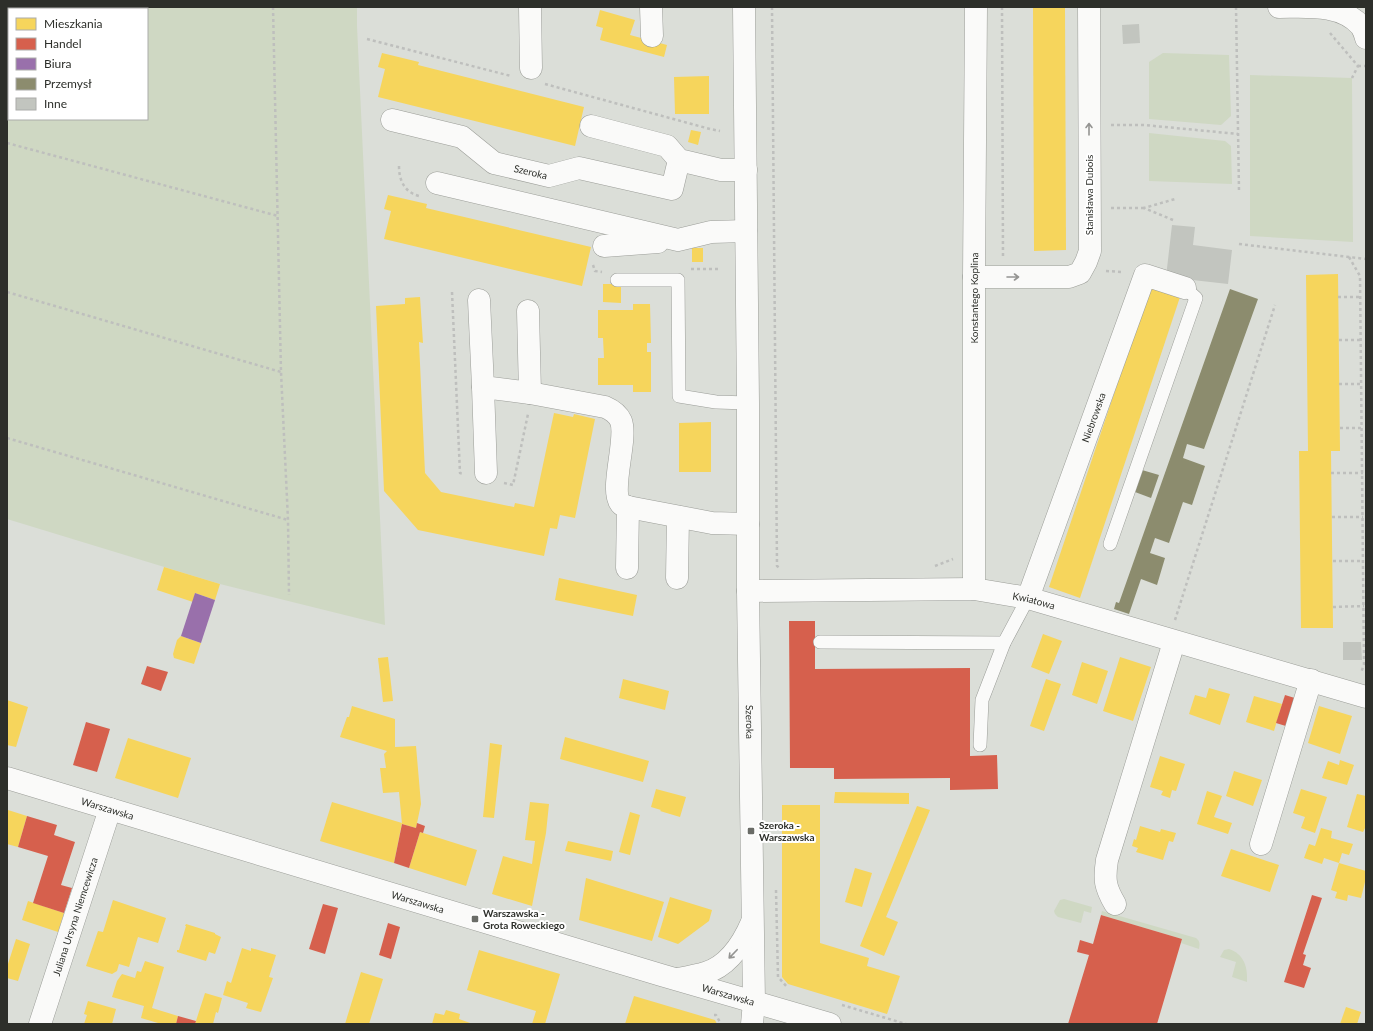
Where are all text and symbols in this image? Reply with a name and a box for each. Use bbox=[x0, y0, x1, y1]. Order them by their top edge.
legend bbox=[8, 8, 148, 120]
text: Mieszkania bbox=[44, 16, 103, 31]
text: Handel bbox=[44, 36, 82, 51]
text: Biura bbox=[44, 56, 71, 71]
text: Przemysł bbox=[44, 76, 92, 91]
text: Inne bbox=[44, 96, 67, 111]
one-way arrow bbox=[1085, 123, 1093, 136]
street label: Stanisława Dubois bbox=[1083, 155, 1095, 235]
street label: Szeroka bbox=[513, 162, 549, 181]
street label: Konstantego Koplina bbox=[968, 252, 980, 344]
one-way arrow bbox=[1006, 273, 1019, 281]
street label: Niebrowska bbox=[1079, 391, 1108, 444]
street label: Kwiatowa bbox=[1012, 590, 1057, 612]
street label: Szeroka bbox=[744, 705, 756, 739]
street label: Warszawska bbox=[80, 795, 135, 822]
place label: Szeroka - Warszawska bbox=[759, 819, 815, 843]
marker: Szeroka - Warszawska bbox=[746, 826, 756, 836]
street label: Juliana Ursyna Niemcewicza bbox=[50, 856, 100, 977]
street label: Warszawska bbox=[390, 888, 446, 915]
place label: Warszawska - Grota Roweckiego bbox=[483, 907, 565, 931]
marker: Warszawska - Grota Roweckiego bbox=[470, 914, 480, 924]
one-way arrow bbox=[728, 949, 737, 959]
street label: Warszawska bbox=[700, 981, 756, 1008]

